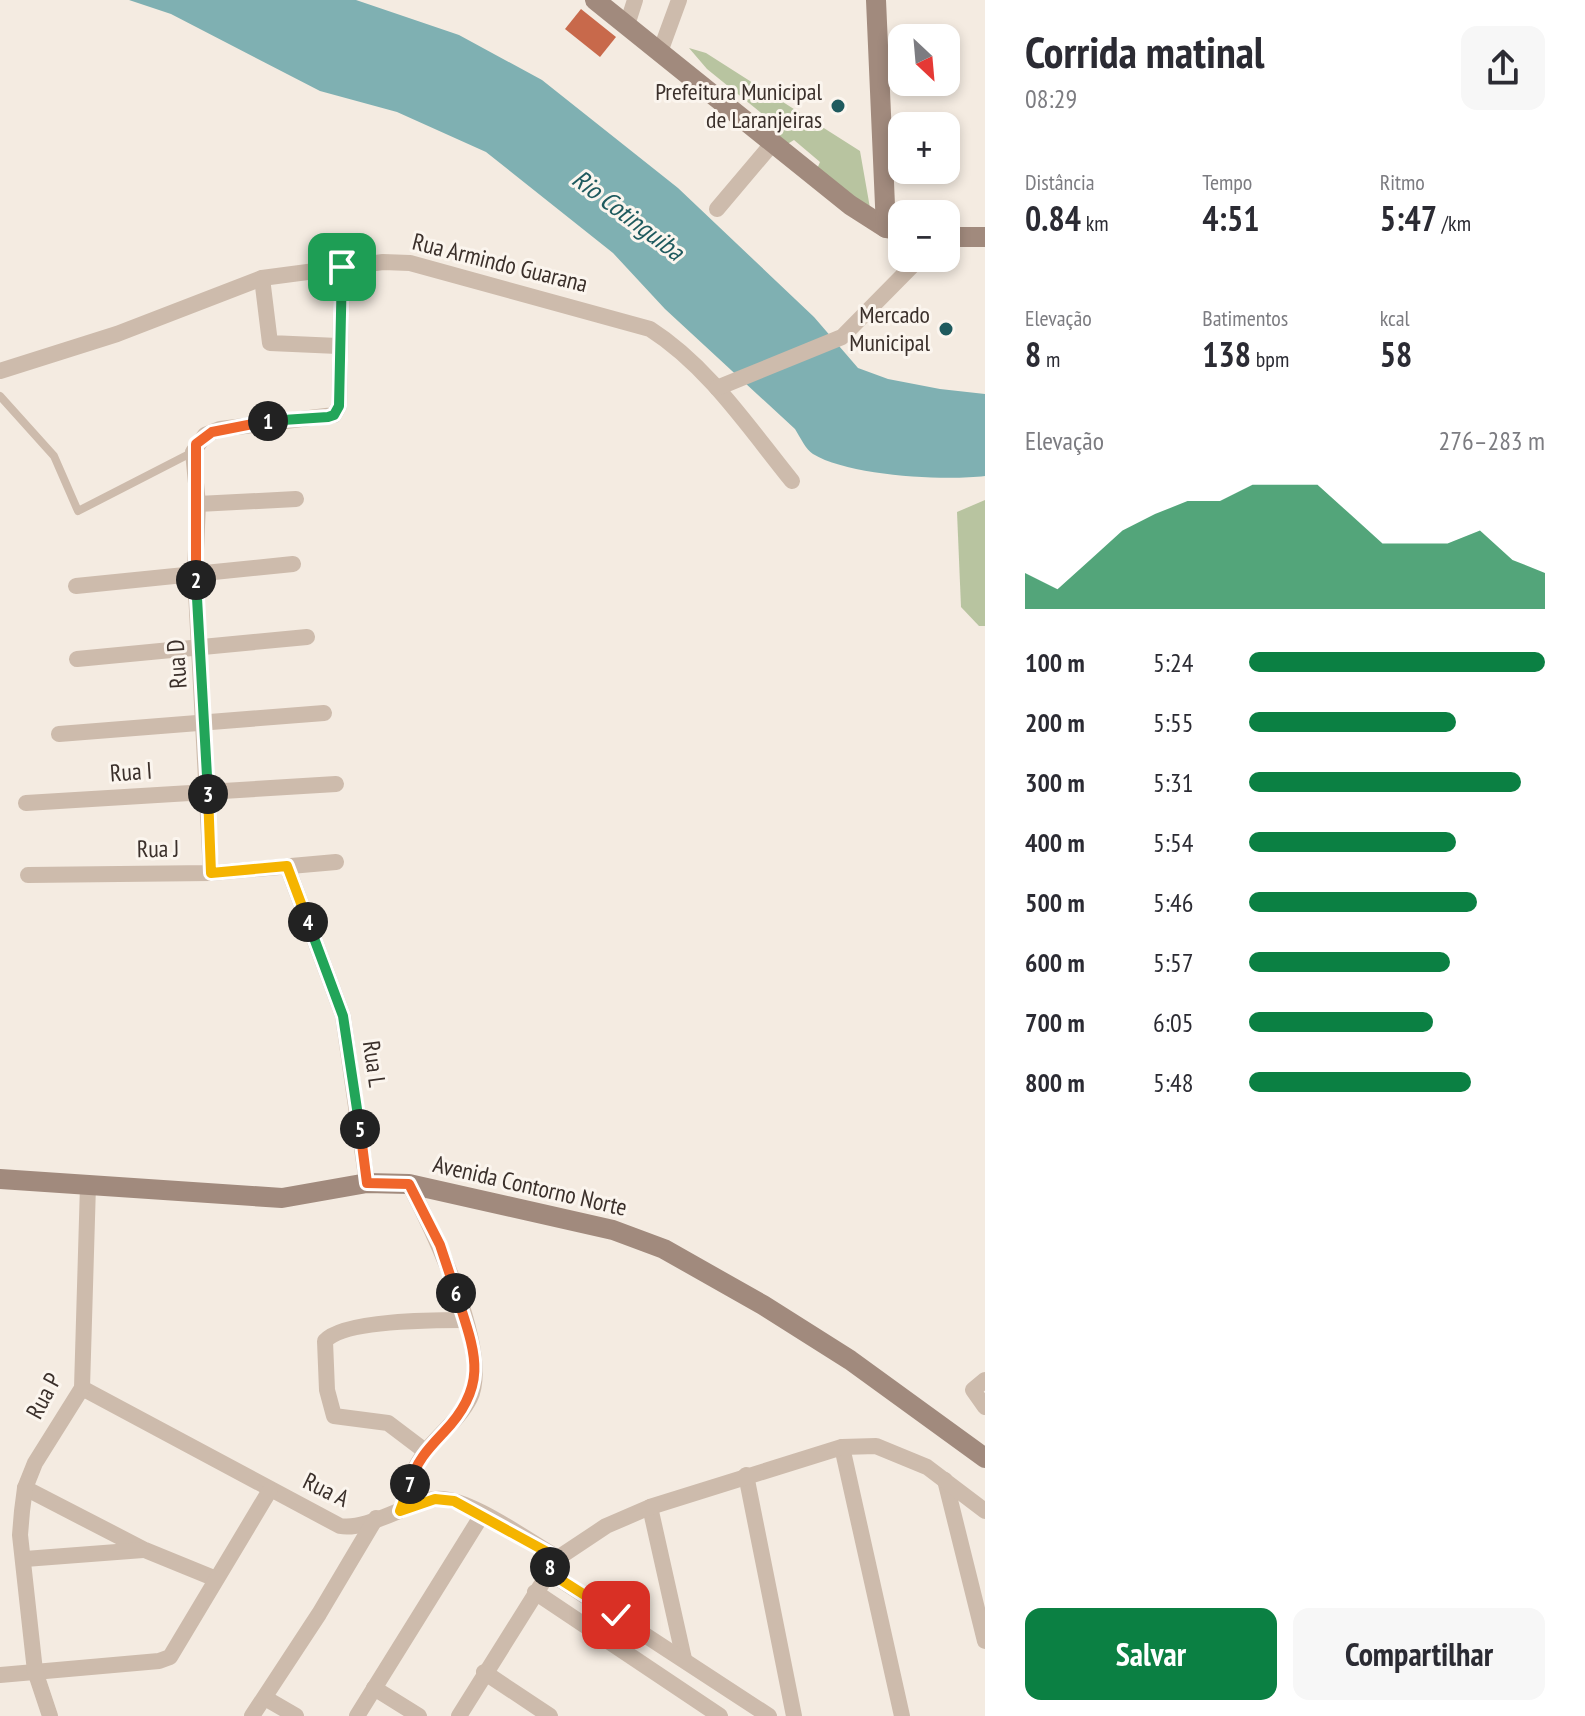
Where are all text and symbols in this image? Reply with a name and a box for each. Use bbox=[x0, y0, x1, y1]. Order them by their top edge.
text: Corrida matinal bbox=[1025, 23, 1265, 80]
north arrow bbox=[888, 24, 960, 96]
map controls bbox=[888, 24, 960, 272]
button: share bbox=[1461, 26, 1545, 110]
place label: Prefeitura Municipal de Laranjeiras bbox=[655, 76, 822, 135]
text: 08:29 bbox=[1025, 82, 1077, 115]
marker: Prefeitura Municipal de Laranjeiras bbox=[829, 97, 847, 115]
button: + bbox=[888, 112, 960, 184]
water label: Rio Cotinguiba bbox=[566, 162, 692, 268]
text: Distância bbox=[1025, 168, 1095, 196]
text: Tempo bbox=[1202, 168, 1252, 196]
text: Ritmo bbox=[1380, 168, 1425, 196]
text: 0.84 bbox=[1025, 196, 1081, 240]
text: 4:51 bbox=[1202, 196, 1260, 240]
text: 5:47 bbox=[1380, 196, 1437, 240]
button: − bbox=[888, 200, 960, 272]
text: km bbox=[1081, 209, 1109, 237]
text: /km bbox=[1437, 209, 1471, 237]
street label: Rua Armindo Guarana bbox=[409, 226, 591, 299]
pin bbox=[308, 233, 376, 301]
icon: arrive bbox=[320, 245, 364, 289]
place label: Mercado Municipal bbox=[849, 299, 930, 358]
text: Elevação bbox=[1025, 304, 1092, 332]
text: Batimentos bbox=[1202, 304, 1288, 332]
text: kcal bbox=[1380, 304, 1410, 332]
marker: Mercado Municipal bbox=[937, 320, 955, 338]
text: 8 bbox=[1025, 332, 1041, 376]
text: 138 bbox=[1202, 332, 1251, 376]
text: 58 bbox=[1380, 332, 1412, 376]
text: m bbox=[1041, 345, 1060, 373]
text: bpm bbox=[1251, 345, 1289, 373]
pin: 1 bbox=[248, 401, 288, 441]
text: 1 bbox=[263, 407, 273, 435]
text: Elevação bbox=[1025, 424, 1104, 457]
text: 276–283 m bbox=[1439, 424, 1545, 457]
pin: 2 bbox=[176, 560, 216, 600]
text: 2 bbox=[191, 566, 201, 594]
street label: Rua D bbox=[159, 638, 194, 690]
text: 100 m bbox=[1025, 646, 1085, 679]
text: 5:24 bbox=[1153, 646, 1193, 679]
text: 200 m bbox=[1025, 706, 1085, 739]
text: 5:55 bbox=[1153, 706, 1193, 739]
street label: Rua I bbox=[109, 755, 153, 788]
text: 300 m bbox=[1025, 766, 1085, 799]
text: 5:31 bbox=[1153, 766, 1193, 799]
pin: 3 bbox=[188, 774, 228, 814]
text: 3 bbox=[203, 780, 213, 808]
text: 400 m bbox=[1025, 826, 1085, 859]
text: 5:54 bbox=[1153, 826, 1193, 859]
street label: Rua J bbox=[137, 833, 179, 864]
text: 500 m bbox=[1025, 886, 1085, 919]
text: 5:46 bbox=[1153, 886, 1193, 919]
pin: 4 bbox=[288, 902, 328, 942]
text: 4 bbox=[303, 908, 313, 936]
text: 600 m bbox=[1025, 946, 1085, 979]
text: 5:57 bbox=[1153, 946, 1193, 979]
text: 700 m bbox=[1025, 1006, 1085, 1039]
text: 6:05 bbox=[1153, 1006, 1193, 1039]
street label: Rua L bbox=[356, 1039, 393, 1089]
text: 800 m bbox=[1025, 1066, 1085, 1099]
text: 5:48 bbox=[1153, 1066, 1193, 1099]
pin: 5 bbox=[340, 1109, 380, 1149]
text: 5 bbox=[355, 1115, 365, 1143]
street label: Avenida Contorno Norte bbox=[430, 1148, 630, 1223]
pin: 6 bbox=[436, 1273, 476, 1313]
text: 6 bbox=[451, 1279, 461, 1307]
street label: Rua P bbox=[19, 1367, 68, 1424]
pin: 7 bbox=[390, 1464, 430, 1504]
street label: Rua A bbox=[298, 1465, 355, 1514]
text: 7 bbox=[405, 1470, 415, 1498]
pin: 8 bbox=[530, 1547, 570, 1587]
text: 8 bbox=[545, 1553, 555, 1581]
pin bbox=[582, 1581, 650, 1649]
icon: check bbox=[594, 1593, 638, 1637]
button: Salvar bbox=[1025, 1608, 1277, 1700]
button: Compartilhar bbox=[1293, 1608, 1545, 1700]

